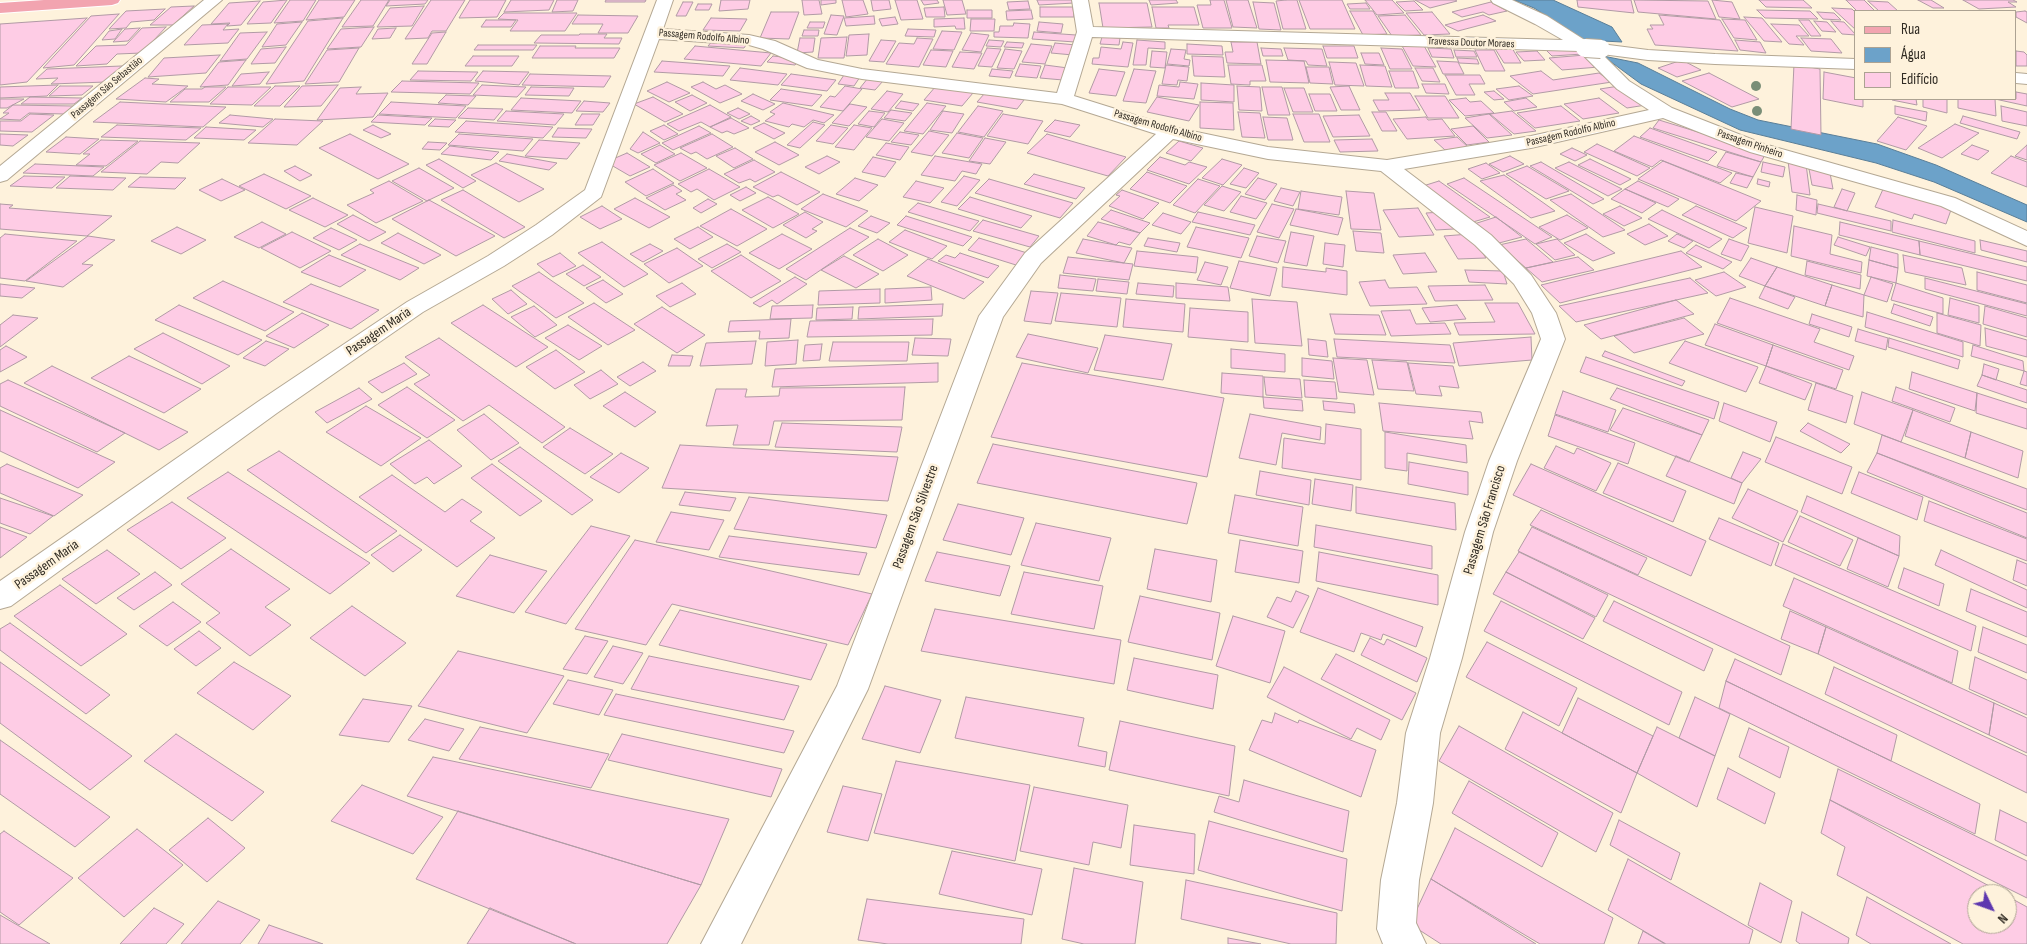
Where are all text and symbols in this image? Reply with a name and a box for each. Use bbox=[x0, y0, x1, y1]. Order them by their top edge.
legend bbox=[1854, 10, 2017, 100]
text: Rua bbox=[1901, 20, 1920, 39]
street label: Passagem Rodolfo Albino bbox=[658, 26, 750, 48]
street label: Travessa Doutor Moraes bbox=[1427, 35, 1515, 51]
text: Água bbox=[1901, 45, 1926, 64]
street label: Passagem São Sebastião bbox=[68, 54, 146, 122]
text: Edifício bbox=[1901, 70, 1938, 89]
street label: Passagem Rodolfo Albino bbox=[1112, 107, 1204, 145]
street label: Passagem Rodolfo Albino bbox=[1525, 116, 1617, 150]
street label: Passagem Pinheiro bbox=[1716, 127, 1784, 161]
street label: Passagem Maria bbox=[343, 304, 415, 360]
street label: Passagem São Silvestre bbox=[889, 463, 943, 571]
street label: Passagem São Francisco bbox=[1460, 463, 1510, 577]
street label: Passagem Maria bbox=[12, 537, 82, 593]
north arrow bbox=[1967, 884, 2017, 934]
text: N bbox=[1994, 910, 2012, 927]

